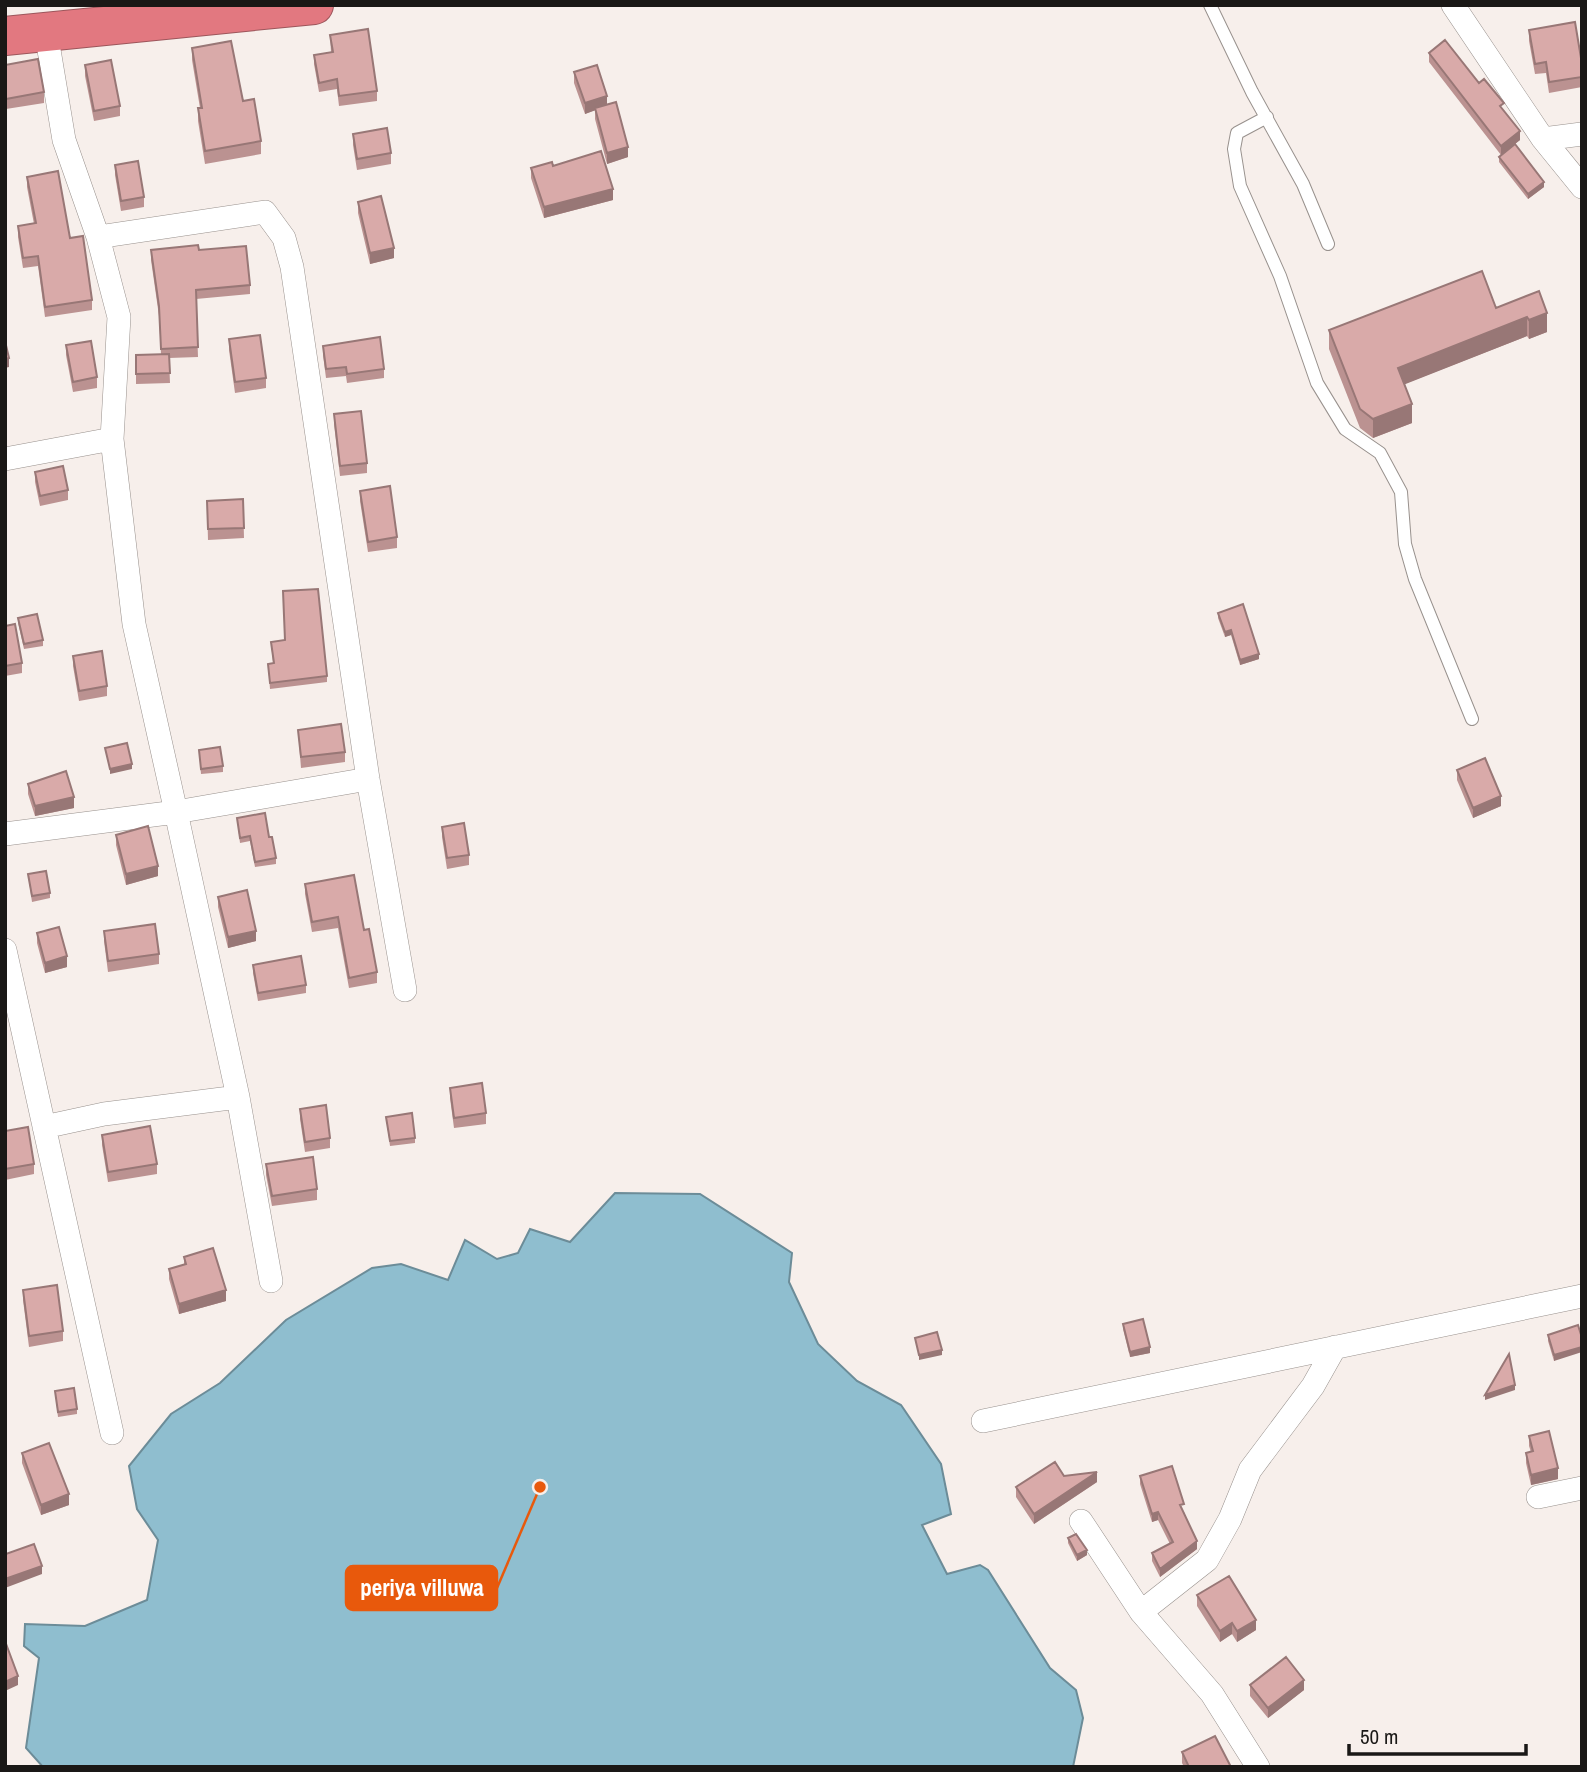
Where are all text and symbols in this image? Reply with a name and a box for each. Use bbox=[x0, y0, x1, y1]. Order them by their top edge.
callout: periya villuwa bbox=[346, 1566, 497, 1610]
text: periya villuwa bbox=[360, 1572, 484, 1603]
scale bar bbox=[1349, 1712, 1526, 1756]
text: 50 m bbox=[1360, 1722, 1398, 1751]

